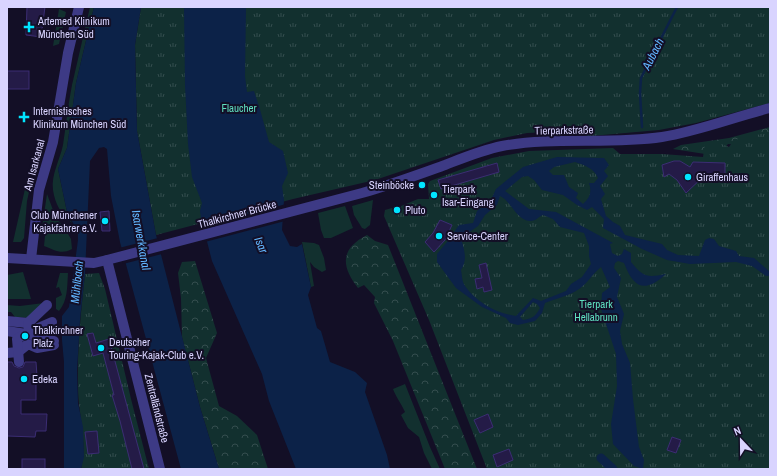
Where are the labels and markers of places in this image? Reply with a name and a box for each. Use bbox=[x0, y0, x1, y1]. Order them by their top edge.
place label: Artemed Klinikum München Süd bbox=[37, 14, 110, 41]
marker: Artemed Klinikum München Süd bbox=[23, 21, 35, 33]
place label: Internistisches Klinikum München Süd bbox=[33, 104, 126, 131]
marker: Internistisches Klinikum München Süd bbox=[18, 111, 30, 123]
place label: Giraffenhaus bbox=[696, 170, 748, 184]
marker: Giraffenhaus bbox=[683, 172, 693, 182]
place label: Steinböcke bbox=[369, 178, 414, 192]
marker: Steinböcke bbox=[417, 180, 427, 190]
place label: Tierpark Isar-Eingang bbox=[442, 182, 494, 209]
marker: Tierpark Isar-Eingang bbox=[429, 190, 439, 200]
place label: Pluto bbox=[405, 203, 426, 217]
marker: Pluto bbox=[392, 205, 402, 215]
place label: Club Münchener Kajakfahrer e.V. bbox=[31, 208, 97, 235]
marker: Club Münchener Kajakfahrer e.V. bbox=[100, 216, 110, 226]
place label: Service-Center bbox=[447, 229, 508, 243]
marker: Service-Center bbox=[434, 231, 444, 241]
place label: Thalkirchner Platz bbox=[33, 323, 83, 350]
marker: Thalkirchner Platz bbox=[20, 331, 30, 341]
place label: Deutscher Touring-Kajak-Club e.V. bbox=[109, 335, 204, 362]
marker: Deutscher Touring-Kajak-Club e.V. bbox=[96, 343, 106, 353]
place label: Edeka bbox=[32, 372, 58, 386]
marker: Edeka bbox=[19, 374, 29, 384]

